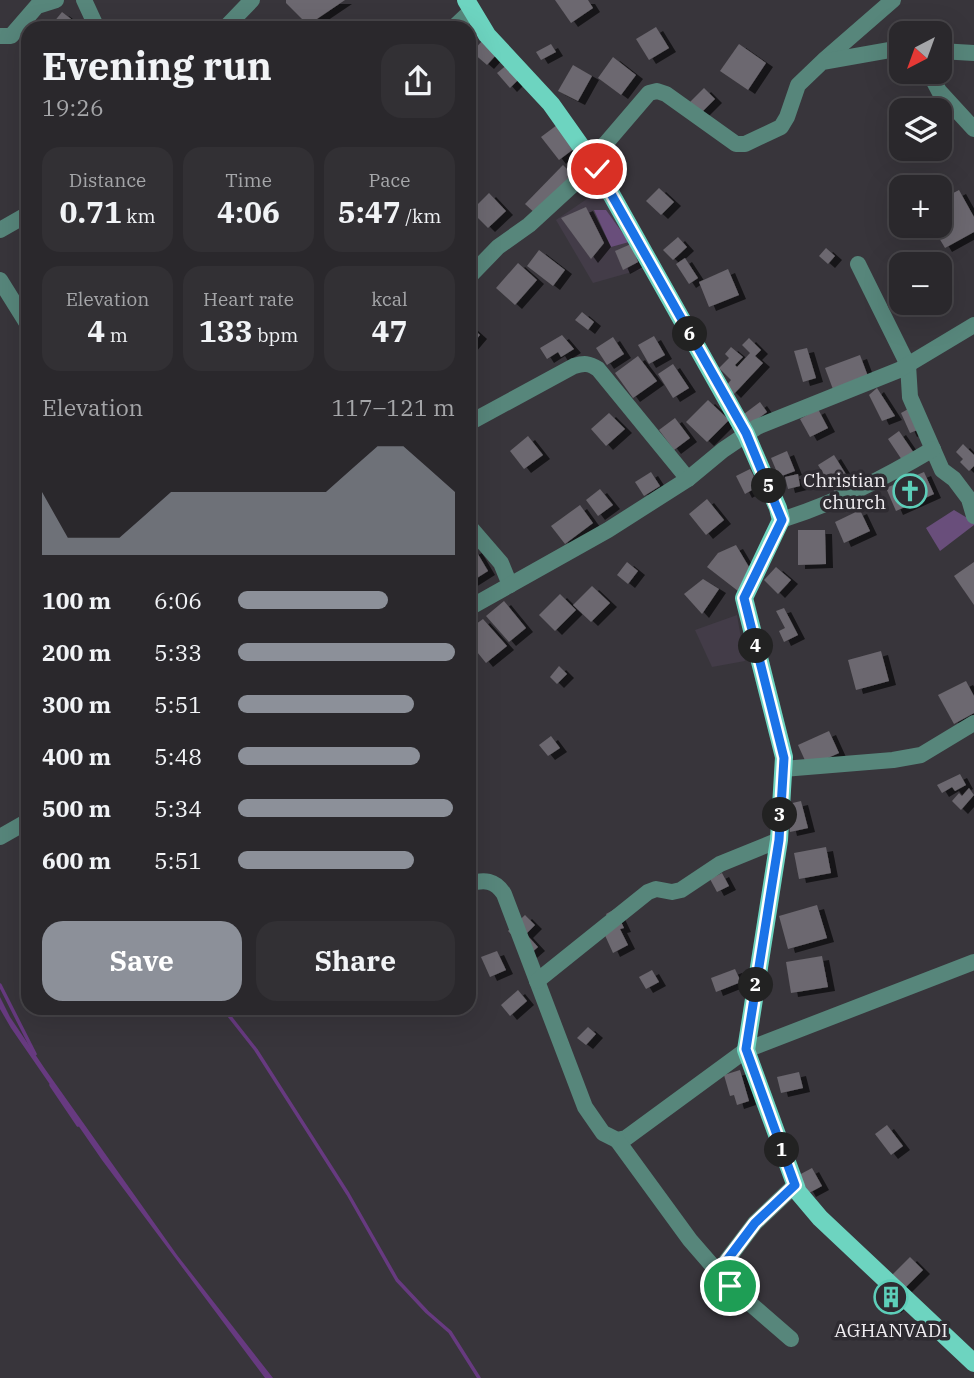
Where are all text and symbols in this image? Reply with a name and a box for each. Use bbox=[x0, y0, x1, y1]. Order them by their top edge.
north arrow bbox=[889, 21, 952, 84]
map controls bbox=[889, 21, 952, 315]
text: Evening run bbox=[42, 41, 272, 90]
button: share bbox=[381, 44, 455, 118]
text: 19:26 bbox=[42, 92, 104, 122]
button: layers bbox=[889, 98, 952, 161]
pin bbox=[567, 139, 627, 199]
icon: check bbox=[578, 150, 616, 188]
text: Distance bbox=[69, 168, 146, 192]
text: Time bbox=[225, 168, 272, 192]
text: Pace bbox=[369, 168, 410, 192]
button: + bbox=[889, 175, 952, 238]
text: 0.71 bbox=[59, 192, 122, 231]
text: 4:06 bbox=[217, 192, 280, 231]
text: 5:47 bbox=[338, 192, 401, 231]
text: km bbox=[122, 204, 156, 228]
text: /km bbox=[401, 204, 441, 228]
button: − bbox=[889, 252, 952, 315]
text: Elevation bbox=[66, 287, 149, 311]
text: Heart rate bbox=[203, 287, 294, 311]
text: kcal bbox=[371, 287, 408, 311]
text: 4 bbox=[87, 311, 105, 350]
text: 133 bbox=[199, 311, 253, 350]
text: 47 bbox=[372, 311, 408, 350]
pin: 6 bbox=[672, 316, 708, 352]
text: 6 bbox=[684, 321, 695, 345]
text: m bbox=[105, 323, 128, 347]
text: bpm bbox=[253, 323, 298, 347]
text: Elevation bbox=[42, 392, 143, 422]
text: 117–121 m bbox=[331, 392, 455, 422]
pin: 5 bbox=[752, 468, 786, 504]
place label: Christian church bbox=[803, 468, 886, 514]
church icon: Christian church bbox=[891, 472, 929, 510]
text: 5 bbox=[763, 473, 774, 497]
text: 100 m bbox=[42, 585, 111, 615]
text: 6:06 bbox=[154, 585, 202, 615]
pin: 4 bbox=[738, 628, 774, 664]
text: 4 bbox=[750, 633, 761, 657]
text: 200 m bbox=[42, 637, 111, 667]
text: 5:33 bbox=[154, 637, 202, 667]
text: 300 m bbox=[42, 689, 111, 719]
text: 5:51 bbox=[154, 689, 202, 719]
text: 400 m bbox=[42, 741, 111, 771]
text: 5:48 bbox=[154, 741, 202, 771]
text: 500 m bbox=[42, 793, 111, 823]
text: 5:34 bbox=[154, 793, 202, 823]
pin: 3 bbox=[762, 798, 798, 832]
text: 3 bbox=[774, 802, 785, 826]
text: 600 m bbox=[42, 845, 111, 875]
text: 5:51 bbox=[154, 845, 202, 875]
button: Save bbox=[42, 921, 242, 1001]
button: Share bbox=[256, 921, 455, 1001]
pin: 2 bbox=[738, 968, 774, 1002]
text: 2 bbox=[750, 972, 761, 996]
pin: 1 bbox=[764, 1132, 800, 1168]
text: 1 bbox=[776, 1137, 787, 1161]
pin bbox=[700, 1256, 760, 1316]
icon: arrive bbox=[711, 1267, 749, 1305]
building icon: AGHANVADI bbox=[872, 1278, 910, 1316]
place label: AGHANVADI bbox=[834, 1318, 948, 1342]

